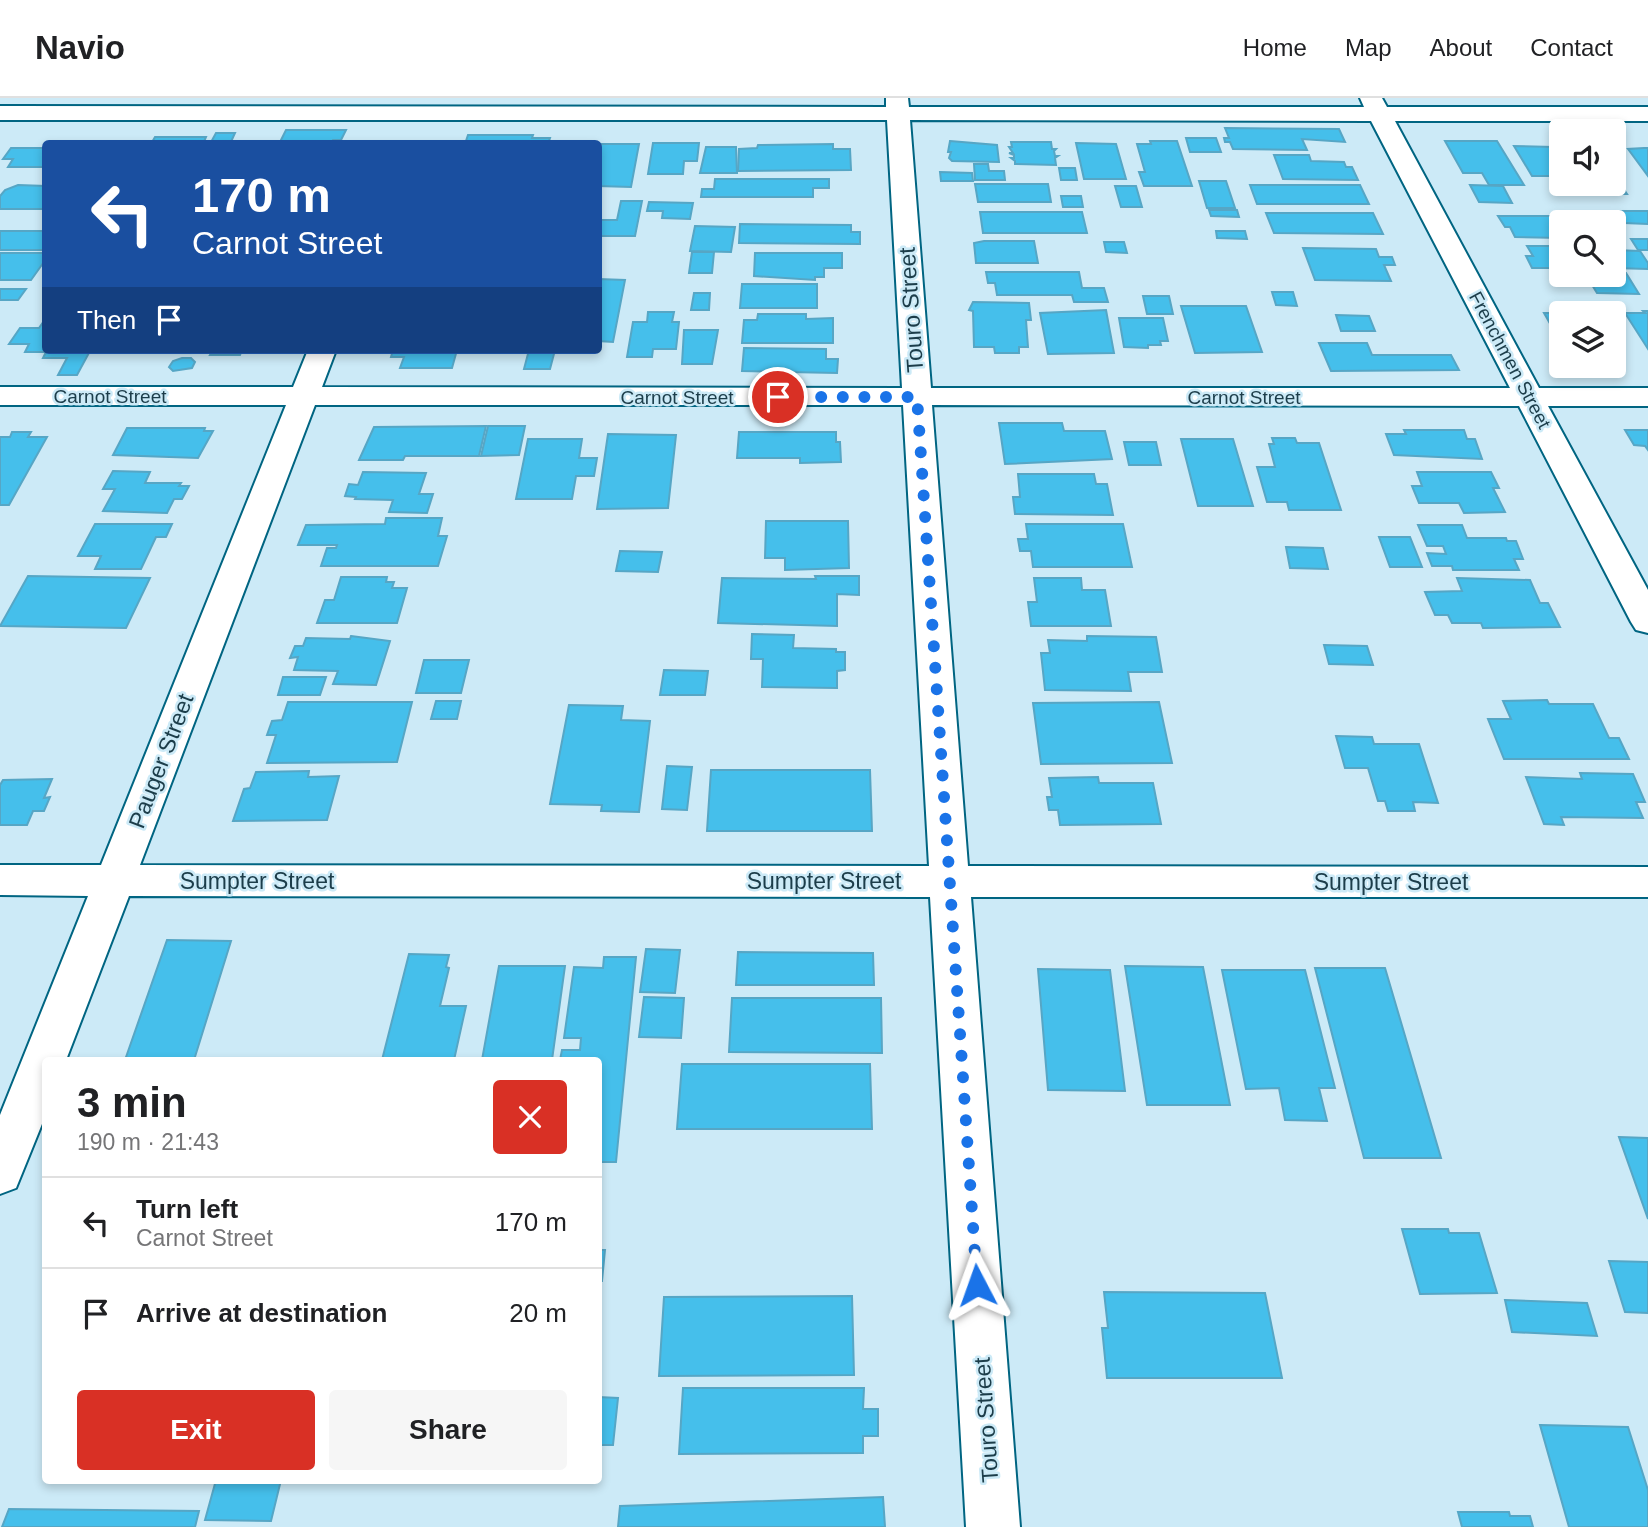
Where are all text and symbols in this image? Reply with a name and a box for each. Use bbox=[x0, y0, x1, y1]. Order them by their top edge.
text: Navio bbox=[35, 29, 125, 66]
text: Home bbox=[1243, 34, 1307, 61]
text: Map bbox=[1345, 34, 1392, 61]
text: About bbox=[1430, 34, 1492, 61]
text: Contact bbox=[1530, 34, 1613, 61]
map controls bbox=[1549, 119, 1626, 378]
button: sound bbox=[1549, 119, 1626, 196]
icon: left bbox=[77, 168, 168, 259]
text: 170 m bbox=[192, 168, 331, 222]
button: search bbox=[1549, 210, 1626, 287]
text: Carnot Street bbox=[192, 225, 382, 261]
street label: Touro Street bbox=[894, 246, 928, 373]
street label: Frenchmen Street bbox=[1465, 288, 1555, 433]
icon: arrive bbox=[150, 301, 188, 339]
button: layers bbox=[1549, 301, 1626, 378]
text: Then bbox=[77, 305, 136, 335]
pin bbox=[748, 367, 808, 427]
icon: arrive bbox=[759, 378, 797, 416]
street label: Carnot Street bbox=[54, 386, 167, 407]
street label: Carnot Street bbox=[621, 387, 734, 408]
street label: Carnot Street bbox=[1188, 387, 1301, 408]
street label: Pauger Street bbox=[123, 690, 199, 832]
street label: Sumpter Street bbox=[180, 868, 335, 894]
street label: Sumpter Street bbox=[747, 868, 902, 894]
street label: Sumpter Street bbox=[1314, 869, 1469, 895]
text: 3 min bbox=[77, 1079, 187, 1126]
button: close bbox=[493, 1080, 567, 1154]
text: 190 m · 21:43 bbox=[77, 1129, 219, 1155]
text: Turn left bbox=[136, 1194, 238, 1224]
icon: left bbox=[77, 1204, 115, 1242]
text: 170 m bbox=[495, 1207, 567, 1237]
text: Carnot Street bbox=[136, 1225, 273, 1251]
position arrow bbox=[940, 1248, 1014, 1322]
icon: arrive bbox=[77, 1295, 115, 1333]
text: Arrive at destination bbox=[136, 1298, 387, 1328]
text: 20 m bbox=[509, 1298, 567, 1328]
street label: Touro Street bbox=[969, 1356, 1003, 1483]
button: Exit bbox=[77, 1390, 315, 1470]
button: Share bbox=[329, 1390, 567, 1470]

